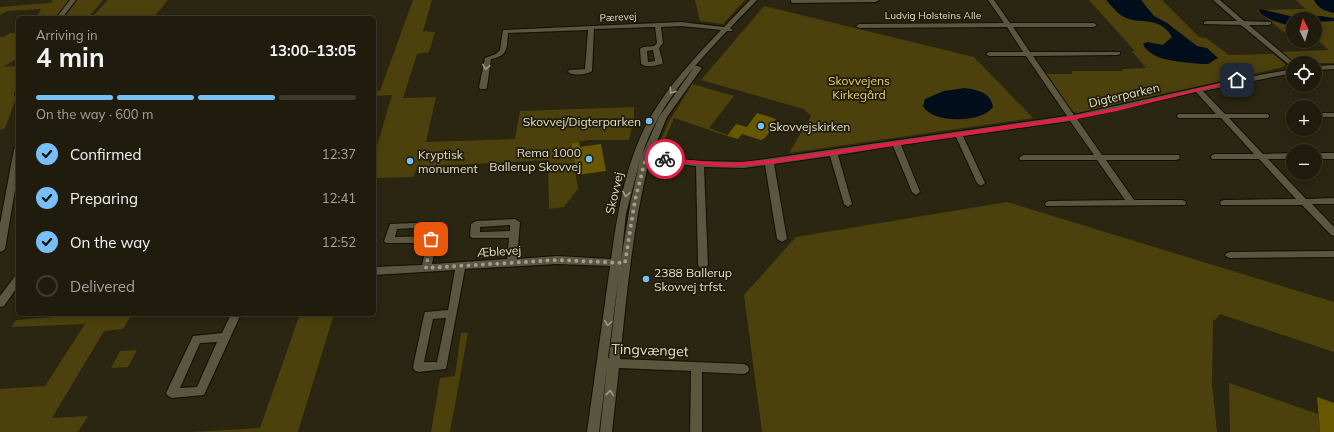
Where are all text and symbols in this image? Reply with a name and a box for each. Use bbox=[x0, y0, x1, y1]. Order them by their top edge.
street label: Ludvig Holsteins Alle bbox=[885, 9, 981, 22]
street label: Pærevej bbox=[599, 10, 637, 24]
north arrow bbox=[1286, 12, 1322, 48]
map controls bbox=[1286, 12, 1322, 180]
text: Arriving in bbox=[36, 27, 98, 43]
text: 4 min bbox=[36, 41, 105, 74]
text: 13:00–13:05 bbox=[269, 41, 356, 60]
button: locate bbox=[1286, 56, 1322, 92]
pin bbox=[1220, 63, 1254, 97]
one-way arrow bbox=[482, 64, 491, 70]
icon: home bbox=[1226, 69, 1248, 91]
park label: Skovvejens Kirkegård bbox=[828, 73, 890, 102]
street label: Digterparken bbox=[1087, 80, 1161, 110]
one-way arrow bbox=[670, 87, 677, 94]
button: + bbox=[1286, 100, 1322, 136]
text: On the way · 600 m bbox=[36, 106, 153, 122]
place label: Skovvej/Digterparken bbox=[523, 114, 641, 129]
marker: Skovvej/Digterparken bbox=[644, 116, 654, 126]
place label: Skovvejskirken bbox=[769, 119, 850, 134]
marker: Skovvejskirken bbox=[756, 121, 766, 131]
courier bbox=[645, 139, 685, 179]
icon: check bbox=[36, 143, 58, 165]
button: − bbox=[1286, 144, 1322, 180]
text: Confirmed bbox=[70, 145, 141, 164]
place label: Rema 1000 Ballerup Skovvej bbox=[489, 145, 581, 174]
text: 12:37 bbox=[322, 146, 356, 162]
place label: Kryptisk monument bbox=[418, 147, 478, 176]
icon: bike bbox=[654, 148, 676, 170]
marker: Rema 1000 Ballerup Skovvej bbox=[584, 154, 594, 164]
marker: Kryptisk monument bbox=[405, 156, 415, 166]
street label: Skovvej bbox=[602, 170, 626, 215]
icon: check bbox=[36, 187, 58, 209]
text: Preparing bbox=[70, 189, 138, 208]
text: 12:41 bbox=[322, 190, 356, 206]
one-way arrow bbox=[623, 191, 631, 197]
pin bbox=[414, 222, 448, 256]
icon: bag bbox=[420, 228, 442, 250]
icon: check bbox=[36, 231, 58, 253]
text: On the way bbox=[70, 233, 150, 252]
text: 12:52 bbox=[322, 234, 356, 250]
street label: Æblevej bbox=[476, 242, 522, 260]
place label: 2388 Ballerup Skovvej trfst. bbox=[654, 265, 732, 294]
marker: 2388 Ballerup Skovvej trfst. bbox=[641, 274, 651, 284]
text: Delivered bbox=[70, 277, 135, 296]
one-way arrow bbox=[603, 319, 612, 326]
street label: Tingvænget bbox=[611, 340, 689, 360]
one-way arrow bbox=[606, 390, 615, 396]

